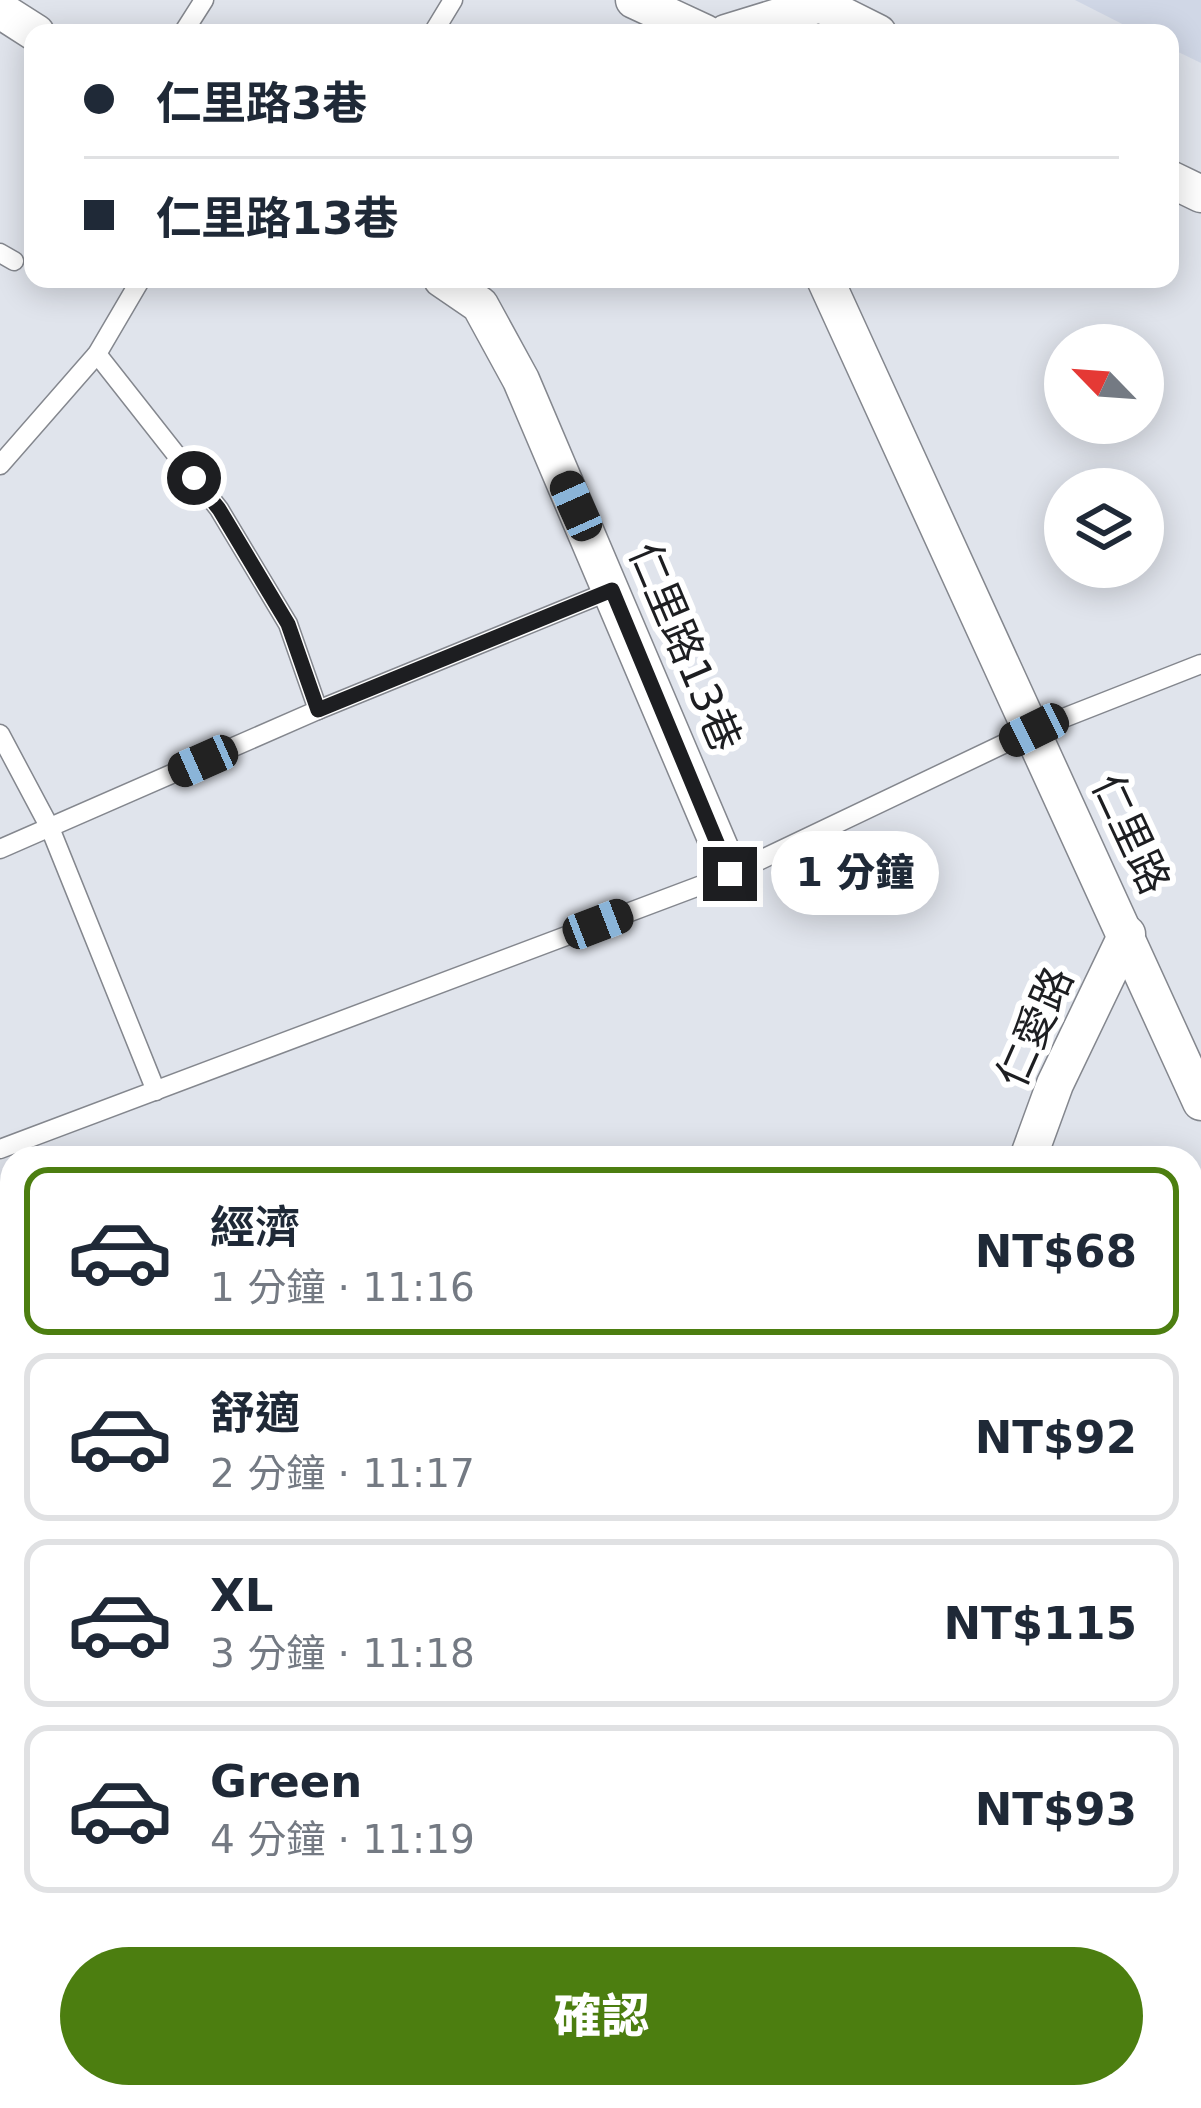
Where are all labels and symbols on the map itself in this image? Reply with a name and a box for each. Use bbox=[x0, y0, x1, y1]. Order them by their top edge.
north arrow bbox=[1044, 324, 1164, 444]
route start bbox=[167, 451, 221, 505]
car bbox=[545, 466, 607, 546]
street label: 仁里路13巷 bbox=[619, 536, 751, 758]
car bbox=[994, 698, 1074, 762]
car bbox=[163, 730, 243, 792]
street label: 仁里路 bbox=[1082, 767, 1180, 901]
callout: 1 分鐘 bbox=[772, 832, 940, 916]
route end bbox=[703, 847, 757, 901]
car bbox=[558, 894, 638, 954]
street label: 仁愛路 bbox=[987, 959, 1083, 1095]

